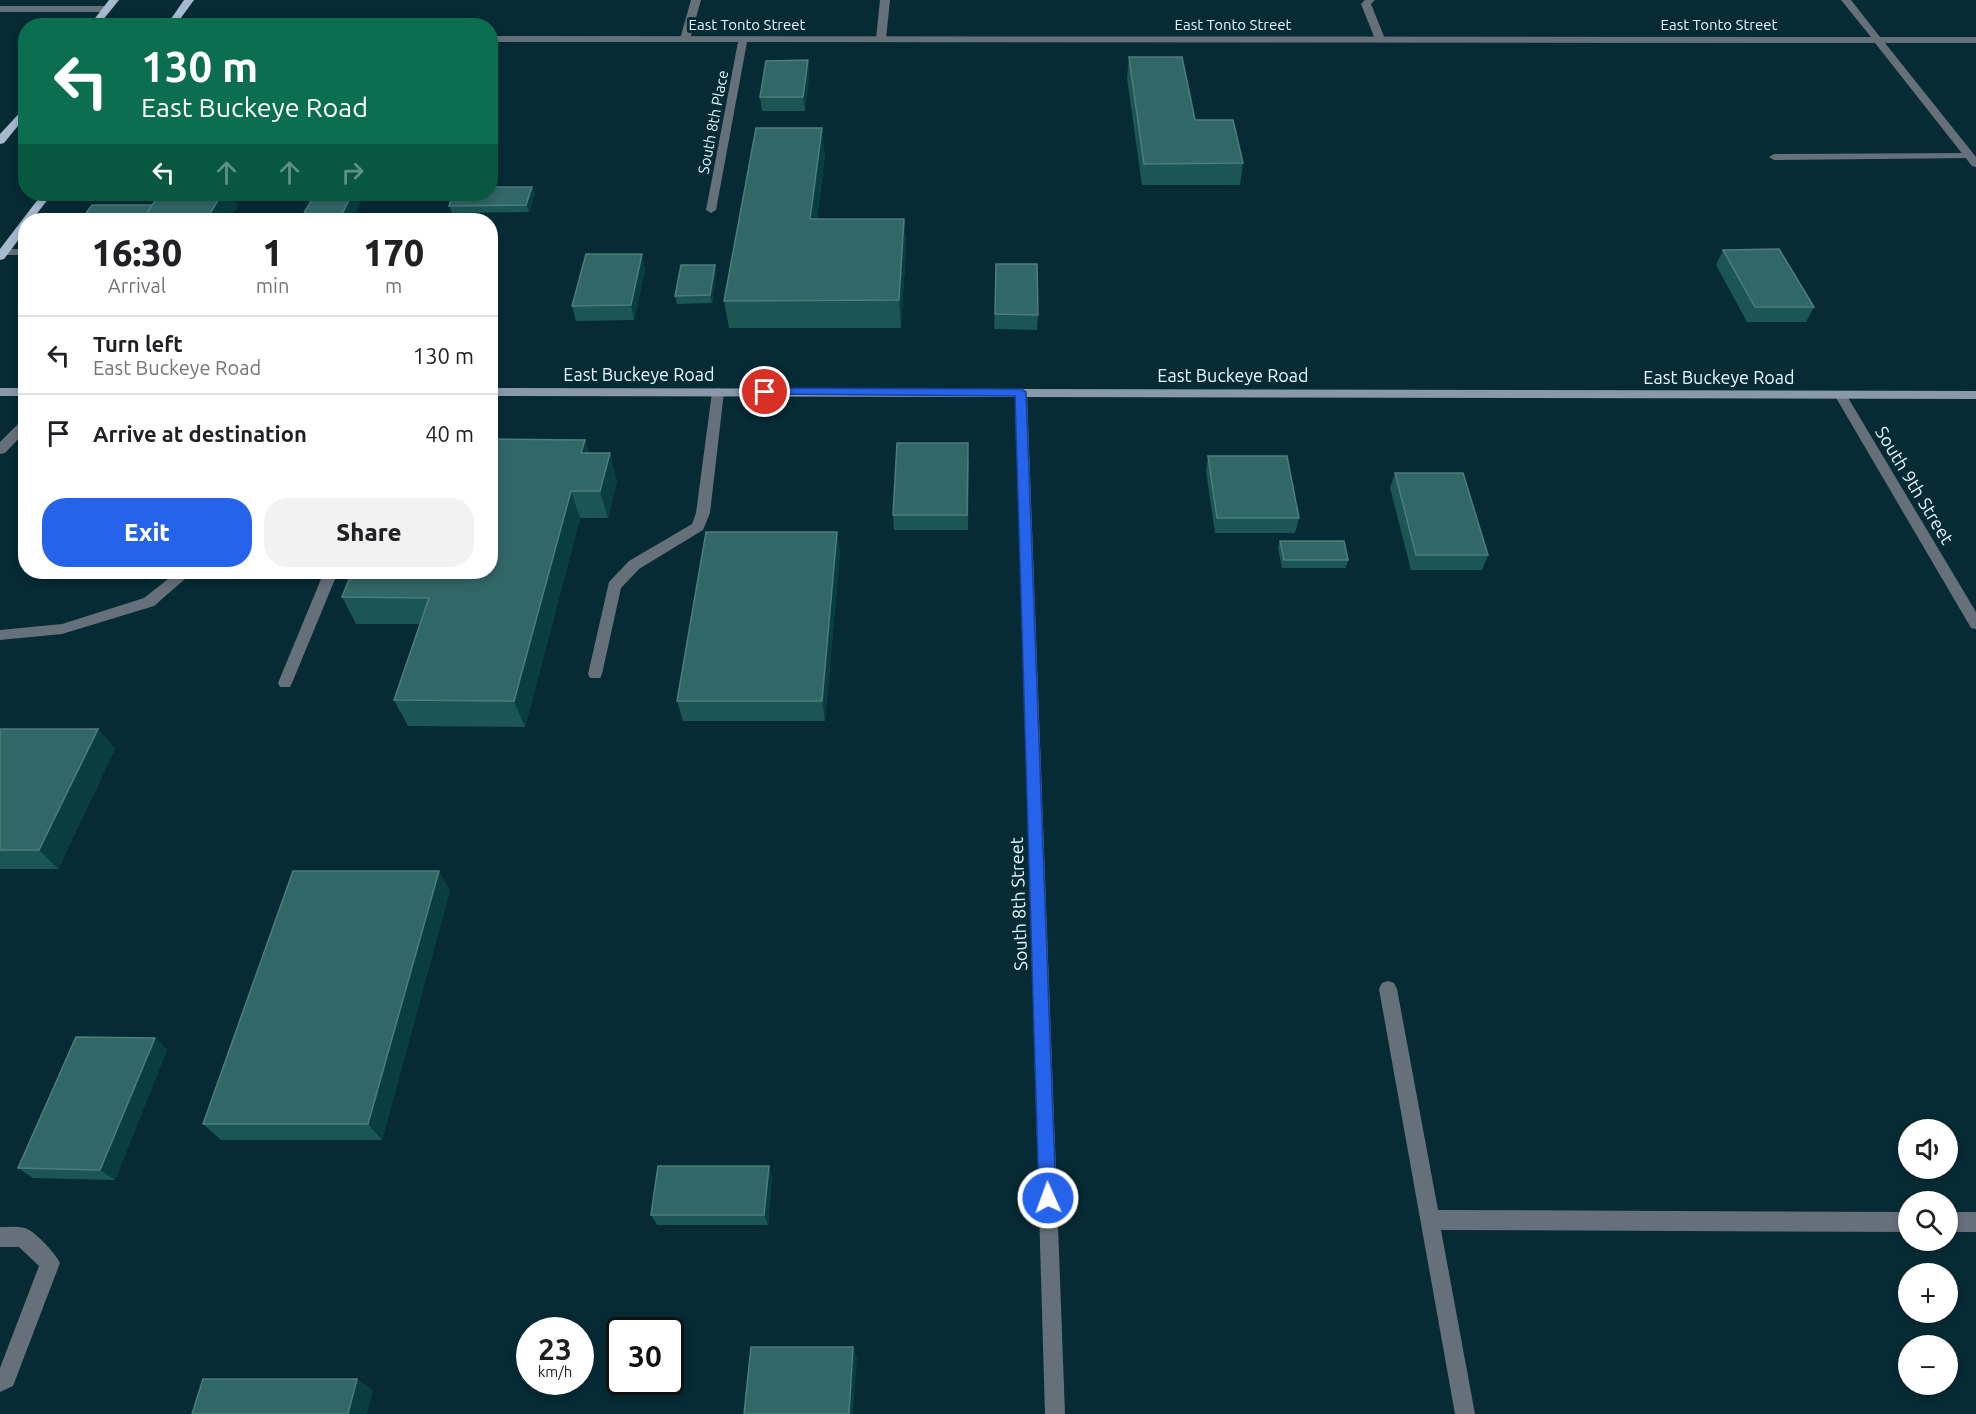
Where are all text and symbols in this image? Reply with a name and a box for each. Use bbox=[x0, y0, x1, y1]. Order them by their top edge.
street label: East Tonto Street bbox=[689, 16, 806, 33]
street label: East Tonto Street bbox=[1175, 16, 1292, 33]
street label: East Tonto Street bbox=[1661, 16, 1778, 33]
icon: left bbox=[42, 42, 120, 120]
text: 130 m bbox=[141, 43, 258, 90]
street label: South 8th Place bbox=[695, 69, 731, 175]
text: East Buckeye Road bbox=[141, 92, 368, 122]
icon: left bbox=[147, 156, 180, 189]
icon: ahead bbox=[210, 156, 243, 189]
icon: ahead bbox=[273, 156, 306, 189]
icon: right bbox=[336, 156, 369, 189]
text: 16:30 bbox=[92, 232, 182, 273]
text: 1 bbox=[262, 232, 283, 273]
text: 170 bbox=[363, 232, 424, 273]
text: Arrival bbox=[108, 274, 166, 297]
text: min bbox=[256, 274, 289, 297]
text: m bbox=[385, 274, 402, 297]
text: Turn left bbox=[93, 331, 183, 356]
icon: left bbox=[42, 339, 75, 372]
text: 130 m bbox=[413, 343, 474, 368]
text: East Buckeye Road bbox=[93, 356, 261, 379]
street label: East Buckeye Road bbox=[563, 364, 715, 384]
street label: East Buckeye Road bbox=[1157, 365, 1309, 385]
pin bbox=[739, 366, 790, 417]
street label: East Buckeye Road bbox=[1643, 367, 1795, 387]
icon: arrive bbox=[748, 375, 781, 408]
icon: arrive bbox=[42, 417, 75, 450]
text: Arrive at destination bbox=[93, 421, 307, 446]
text: 40 m bbox=[425, 421, 474, 446]
street label: South 9th Street bbox=[1872, 423, 1958, 547]
button: Exit bbox=[42, 498, 252, 567]
button: Share bbox=[264, 498, 474, 567]
street label: South 8th Street bbox=[1006, 837, 1030, 971]
map controls bbox=[1898, 1119, 1958, 1395]
button: sound bbox=[1898, 1119, 1958, 1179]
position arrow bbox=[1016, 1166, 1080, 1230]
button: search bbox=[1898, 1191, 1958, 1251]
button: + bbox=[1898, 1263, 1958, 1323]
speed limit sign: 30 bbox=[606, 1317, 684, 1395]
text: 23 bbox=[538, 1332, 572, 1366]
button: − bbox=[1898, 1335, 1958, 1395]
text: km/h bbox=[538, 1363, 572, 1380]

